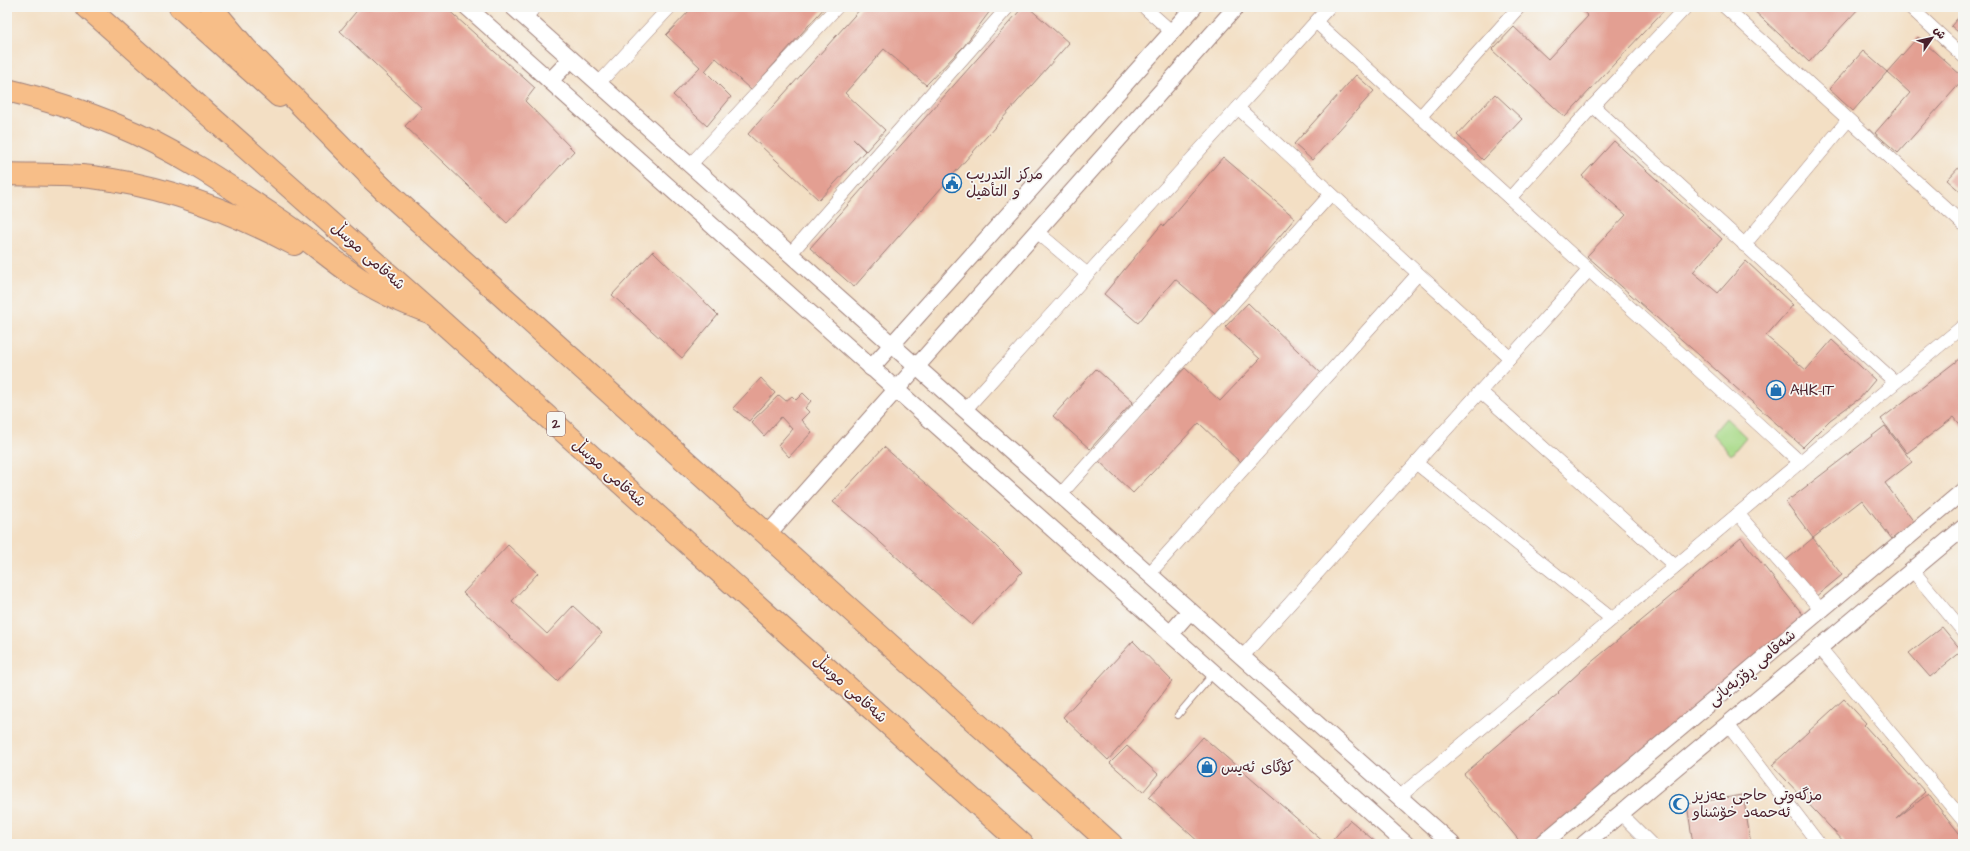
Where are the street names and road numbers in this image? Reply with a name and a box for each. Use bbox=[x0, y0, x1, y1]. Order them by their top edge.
street label: شەقامی موسڵ bbox=[326, 216, 410, 295]
road number: 2 bbox=[547, 412, 565, 436]
street label: شەقامی موسڵ bbox=[567, 433, 651, 512]
street label: شەقامی ڕۆژبەیانی bbox=[1703, 625, 1802, 713]
street label: شەقامی موسڵ bbox=[808, 649, 892, 728]

